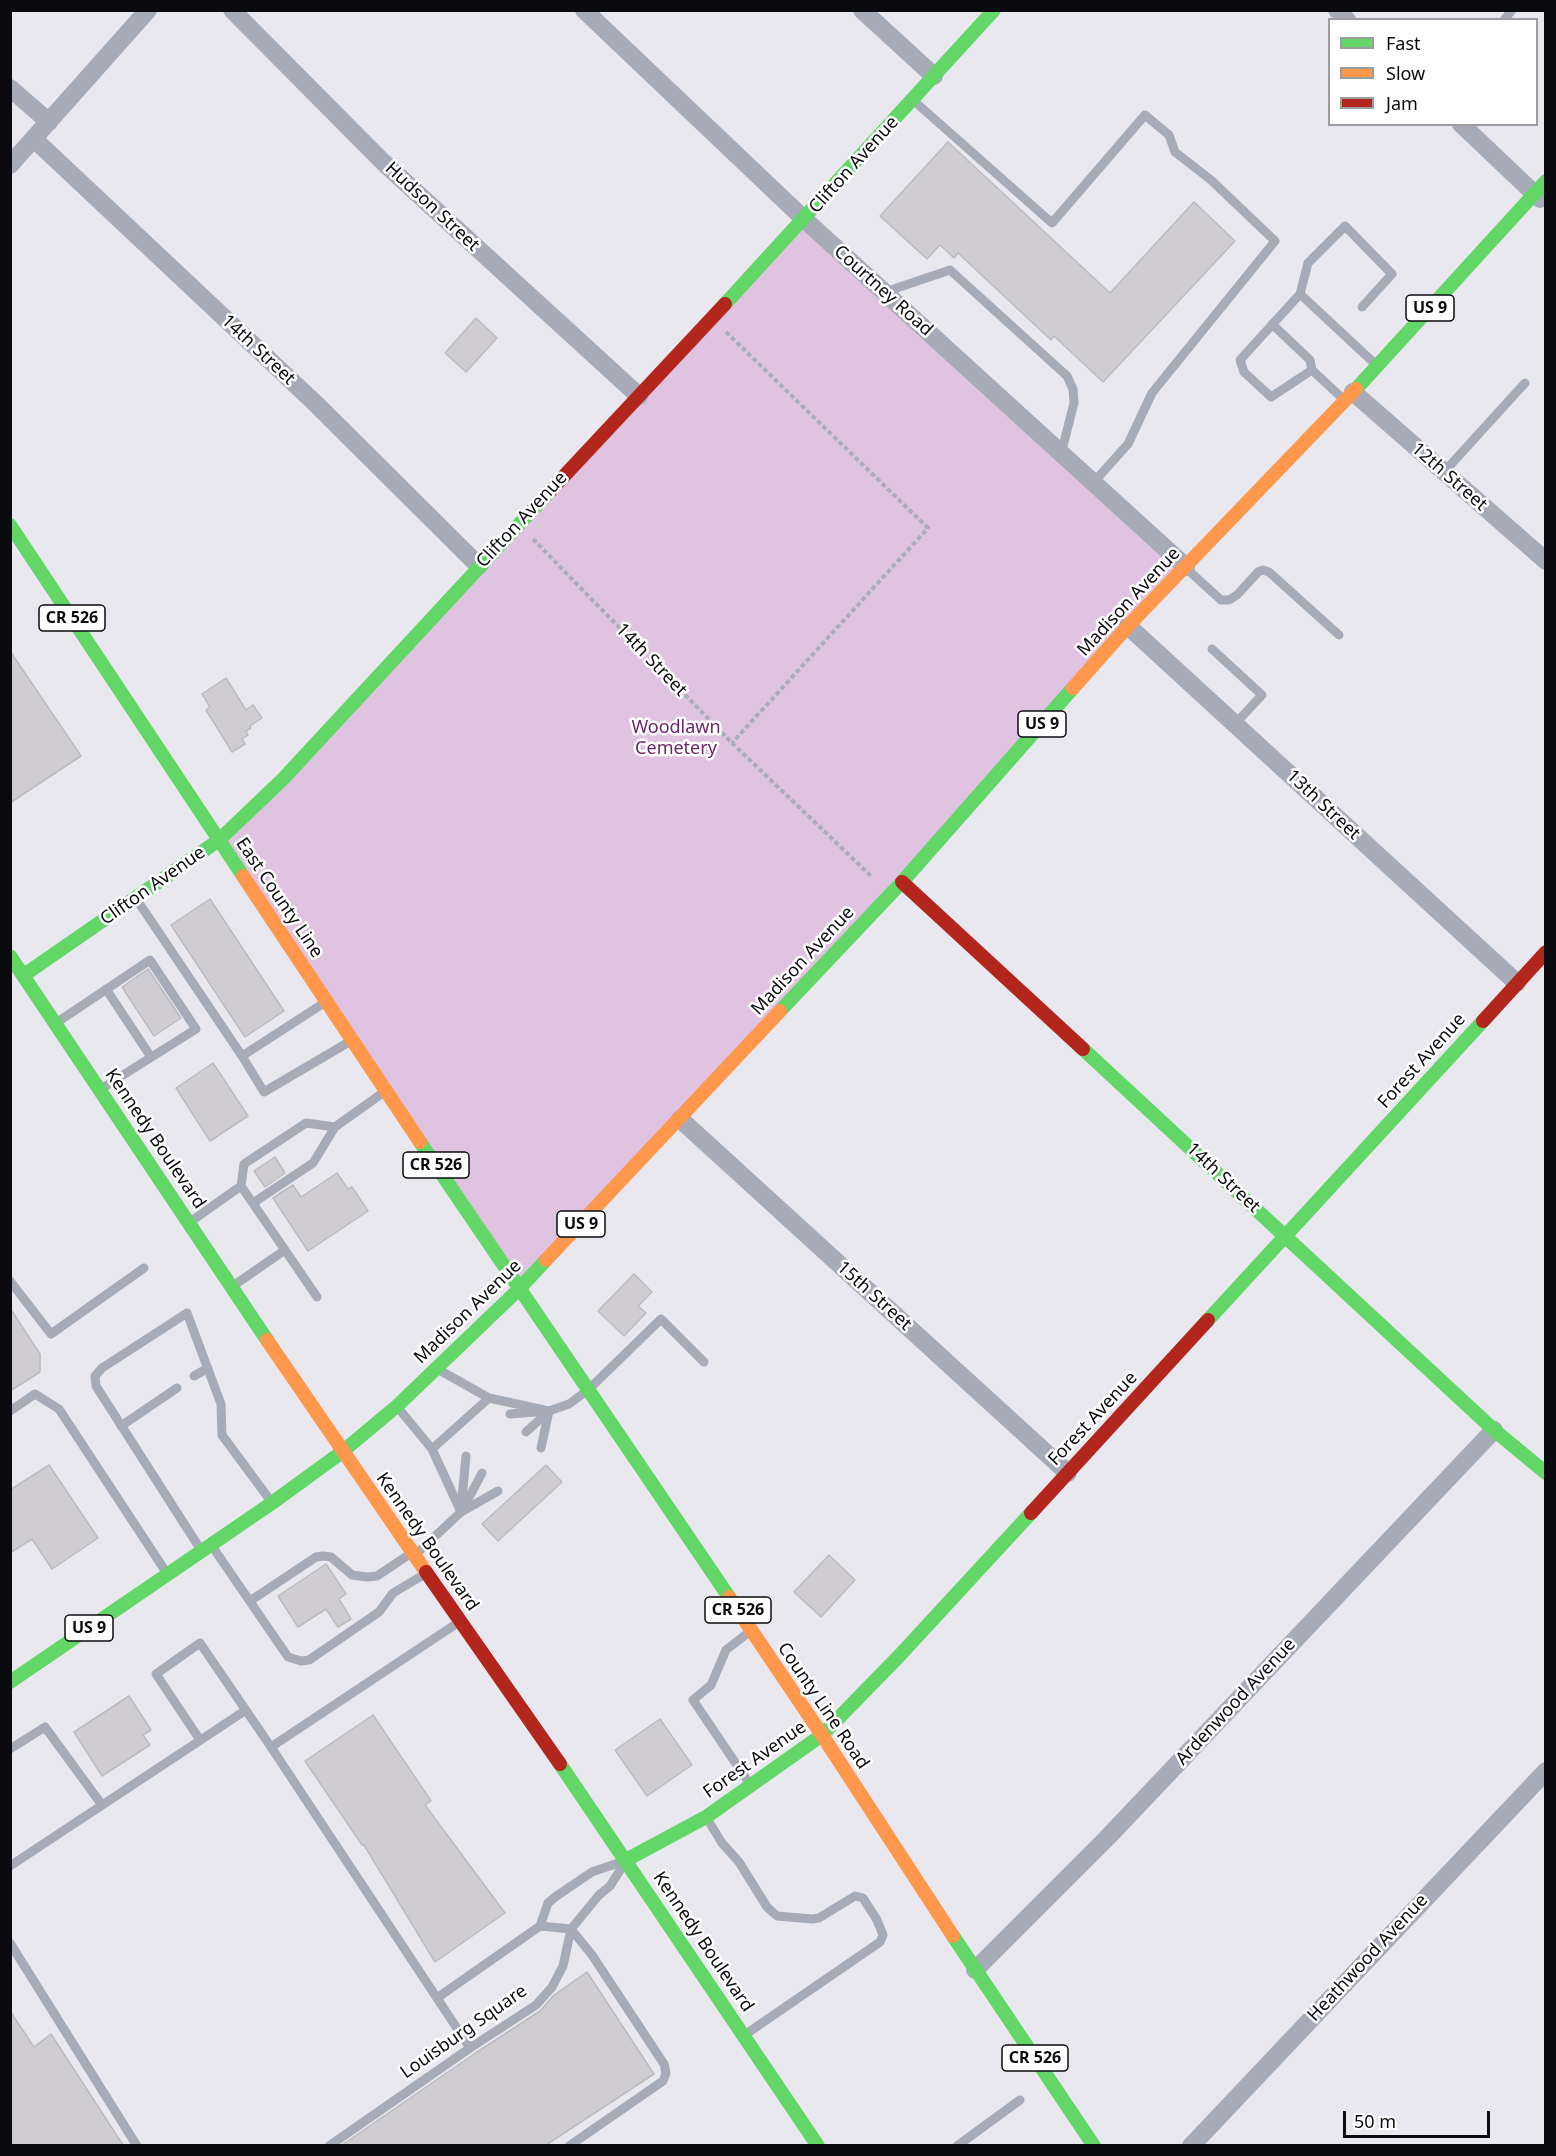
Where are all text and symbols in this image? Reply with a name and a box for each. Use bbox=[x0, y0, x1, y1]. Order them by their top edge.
legend bbox=[1328, 18, 1538, 126]
text: Fast bbox=[1386, 31, 1421, 55]
text: Slow bbox=[1386, 61, 1425, 85]
text: Jam bbox=[1386, 91, 1418, 115]
street label: Clifton Avenue bbox=[805, 112, 903, 218]
street label: Hudson Street bbox=[380, 158, 484, 256]
street label: Courtney Road bbox=[829, 241, 937, 341]
road number: US 9 bbox=[1406, 295, 1454, 321]
street label: 14th Street bbox=[217, 310, 299, 390]
street label: 12th Street bbox=[1407, 438, 1491, 516]
street label: Clifton Avenue bbox=[472, 468, 572, 572]
street label: Madison Avenue bbox=[1073, 543, 1185, 661]
road number: CR 526 bbox=[39, 605, 105, 631]
street label: 14th Street bbox=[611, 619, 691, 701]
road number: US 9 bbox=[1018, 711, 1066, 737]
park label: Woodlawn Cemetery bbox=[631, 717, 721, 760]
street label: 13th Street bbox=[1282, 765, 1364, 845]
street label: East County Line bbox=[231, 834, 327, 962]
street label: Clifton Avenue bbox=[96, 842, 210, 930]
street label: Madison Avenue bbox=[747, 902, 859, 1020]
street label: Forest Avenue bbox=[1374, 1009, 1470, 1113]
street label: Kennedy Boulevard bbox=[100, 1065, 210, 1213]
street label: 14th Street bbox=[1182, 1138, 1264, 1218]
road number: CR 526 bbox=[403, 1152, 469, 1178]
road number: US 9 bbox=[557, 1211, 605, 1237]
street label: Madison Avenue bbox=[410, 1255, 526, 1369]
street label: 15th Street bbox=[832, 1257, 916, 1335]
street label: Forest Avenue bbox=[1044, 1368, 1142, 1470]
street label: Kennedy Boulevard bbox=[371, 1469, 483, 1615]
road number: CR 526 bbox=[705, 1597, 771, 1623]
road number: US 9 bbox=[65, 1615, 113, 1641]
street label: Ardenwood Avenue bbox=[1172, 1634, 1300, 1770]
street label: County Line Road bbox=[773, 1639, 873, 1773]
street label: Forest Avenue bbox=[699, 1717, 811, 1803]
street label: Kennedy Boulevard bbox=[648, 1868, 758, 2016]
street label: Heathwood Avenue bbox=[1303, 1890, 1433, 2026]
street label: Louisburg Square bbox=[397, 1980, 531, 2084]
road number: CR 526 bbox=[1002, 2045, 1068, 2071]
scale bar bbox=[1346, 2099, 1493, 2137]
text: 50 m bbox=[1354, 2109, 1396, 2133]

